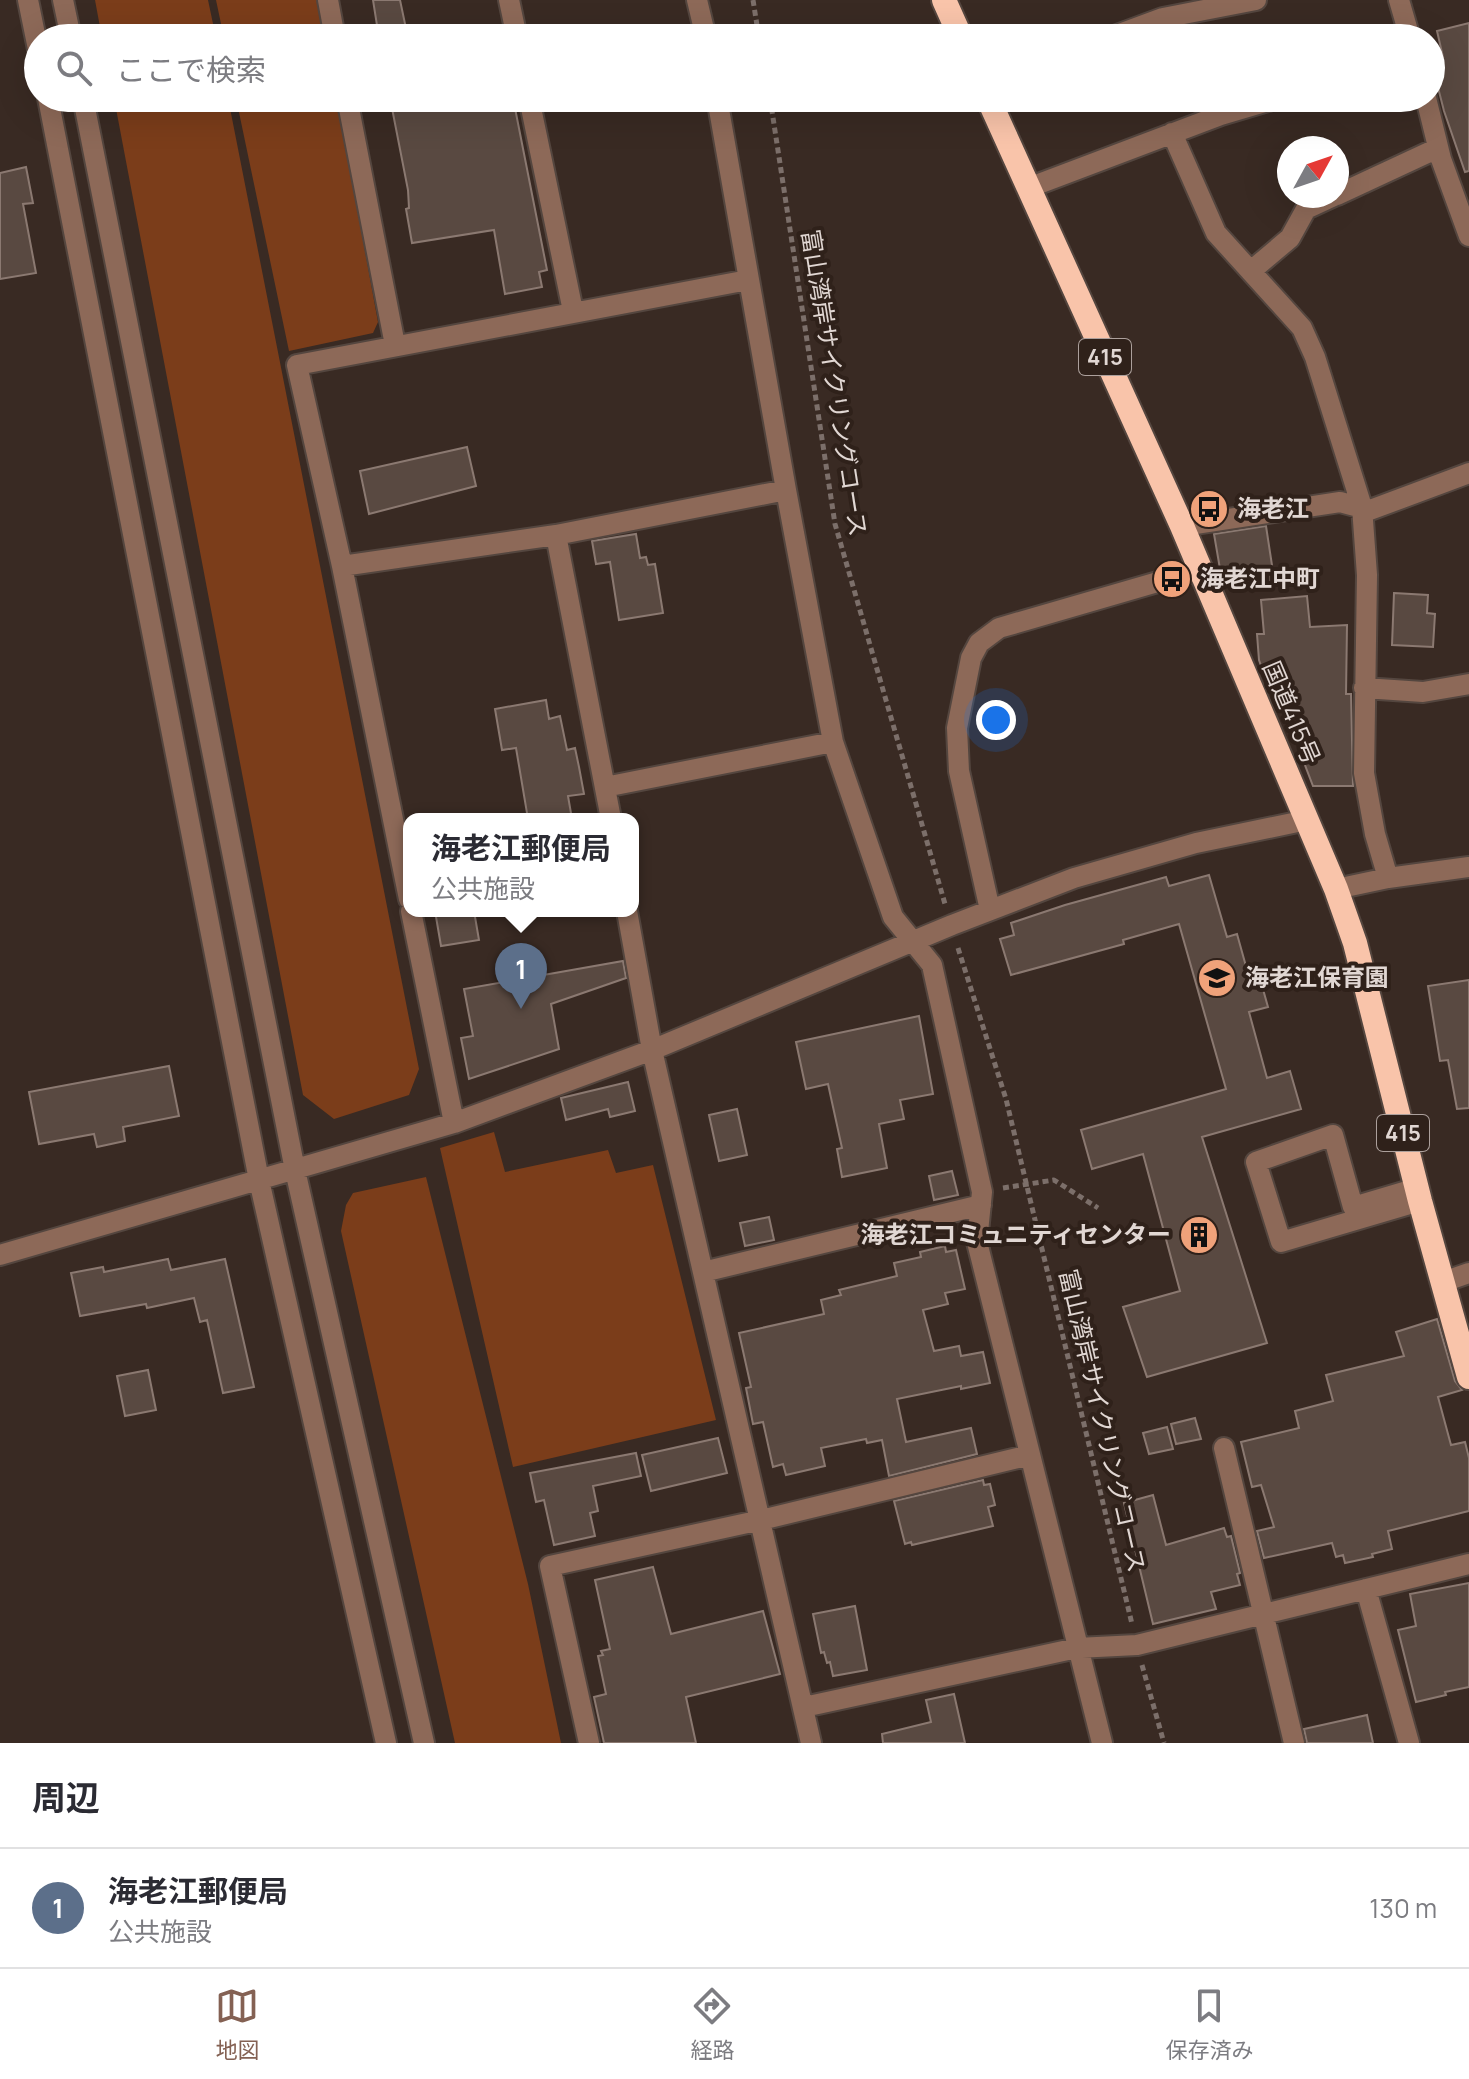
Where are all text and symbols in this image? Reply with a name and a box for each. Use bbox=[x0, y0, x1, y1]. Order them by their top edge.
search box bbox=[24, 24, 1445, 112]
icon: search bbox=[52, 46, 96, 90]
text: ここで検索 bbox=[116, 49, 266, 90]
north arrow bbox=[1277, 136, 1349, 208]
street label: 富山湾岸サイクリングコース bbox=[795, 227, 876, 539]
road number: 415 bbox=[1079, 339, 1131, 375]
bus stop icon: 海老江 bbox=[1188, 488, 1230, 530]
place label: 海老江 bbox=[1237, 491, 1309, 524]
bus stop icon: 海老江中町 bbox=[1151, 558, 1193, 600]
place label: 海老江中町 bbox=[1200, 561, 1320, 594]
street label: 国道415号 bbox=[1256, 656, 1329, 769]
your location bbox=[976, 700, 1016, 740]
popup bbox=[403, 813, 639, 917]
text: 海老江郵便局 bbox=[431, 827, 611, 868]
text: 公共施設 bbox=[431, 870, 535, 906]
pin: 1 bbox=[495, 943, 547, 1009]
school or university icon: 海老江保育園 bbox=[1196, 957, 1238, 999]
place label: 海老江保育園 bbox=[1245, 960, 1389, 993]
road number: 415 bbox=[1377, 1115, 1429, 1151]
building icon: 海老江コミュニティセンター bbox=[1178, 1214, 1220, 1256]
place label: 海老江コミュニティセンター bbox=[860, 1217, 1171, 1250]
street label: 富山湾岸サイクリングコース bbox=[1052, 1266, 1154, 1576]
text: 周辺 bbox=[32, 1774, 100, 1820]
text: 海老江郵便局 bbox=[108, 1870, 288, 1911]
text: 1 bbox=[52, 1890, 64, 1926]
text: 130 m bbox=[1369, 1890, 1437, 1926]
text: 公共施設 bbox=[108, 1913, 212, 1949]
tab: 地図 bbox=[215, 1984, 260, 2065]
tab: 経路 bbox=[690, 1984, 735, 2065]
tab: 保存済み bbox=[1165, 1984, 1254, 2065]

